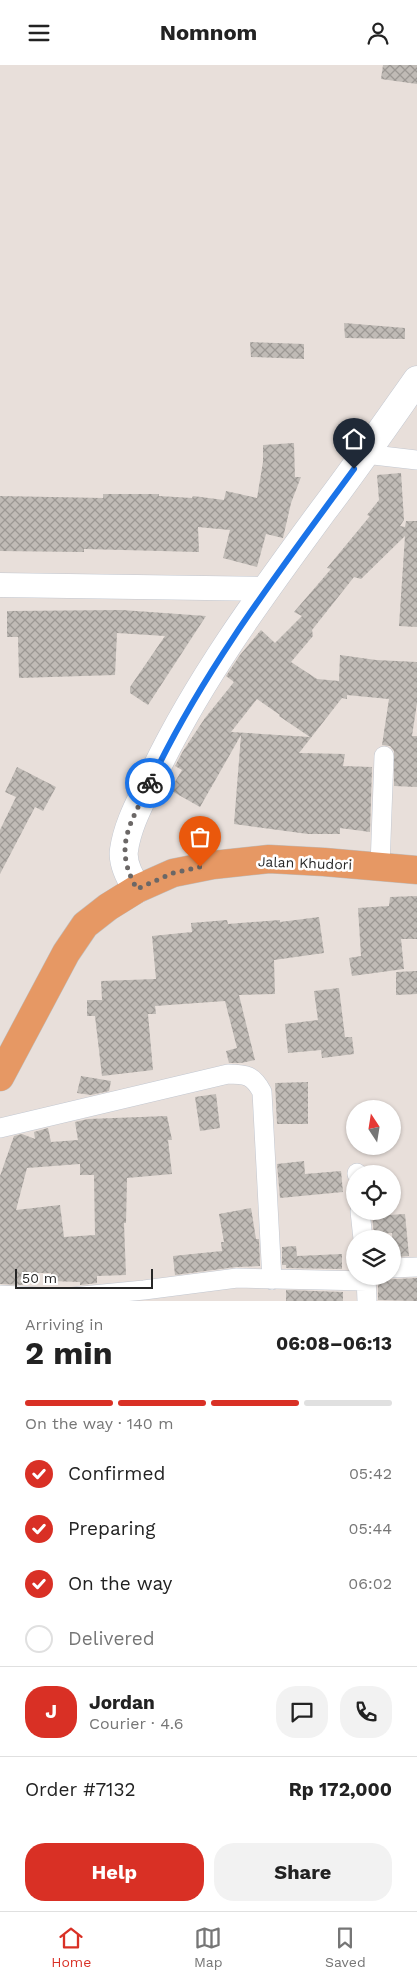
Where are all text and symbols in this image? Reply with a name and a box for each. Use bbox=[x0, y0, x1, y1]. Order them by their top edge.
icon: menu bbox=[25, 19, 53, 47]
icon: person bbox=[364, 19, 392, 47]
text: Nomnom bbox=[160, 20, 257, 45]
pin bbox=[333, 418, 375, 469]
icon: home bbox=[340, 425, 368, 453]
courier bbox=[125, 758, 175, 808]
icon: bike bbox=[136, 769, 164, 797]
pin bbox=[179, 816, 221, 867]
icon: bag bbox=[186, 823, 214, 851]
street label: Jalan Khudori bbox=[258, 853, 352, 873]
north arrow bbox=[346, 1100, 401, 1155]
map controls bbox=[346, 1100, 401, 1285]
button: locate bbox=[346, 1165, 401, 1220]
button: layers bbox=[346, 1230, 401, 1285]
scale bar bbox=[15, 1266, 152, 1289]
text: 50 m bbox=[22, 1270, 57, 1286]
text: Arriving in bbox=[25, 1315, 103, 1334]
text: 06:08–06:13 bbox=[276, 1332, 392, 1355]
text: 2 min bbox=[25, 1334, 113, 1372]
text: On the way · 140 m bbox=[25, 1414, 173, 1433]
icon: check bbox=[25, 1460, 53, 1488]
text: Confirmed bbox=[68, 1462, 165, 1485]
text: 05:42 bbox=[349, 1464, 392, 1483]
icon: check bbox=[25, 1515, 53, 1543]
text: Preparing bbox=[68, 1517, 155, 1540]
text: 05:44 bbox=[348, 1519, 392, 1538]
icon: check bbox=[25, 1570, 53, 1598]
text: On the way bbox=[68, 1572, 172, 1595]
text: 06:02 bbox=[348, 1574, 392, 1593]
text: Delivered bbox=[68, 1627, 155, 1650]
button: chat bbox=[276, 1686, 328, 1738]
button: phone bbox=[340, 1686, 392, 1738]
text: Jordan bbox=[89, 1691, 155, 1714]
text: J bbox=[45, 1700, 57, 1723]
text: Courier · 4.6 bbox=[89, 1714, 184, 1733]
text: Order #7132 bbox=[25, 1778, 136, 1801]
text: Rp 172,000 bbox=[289, 1778, 392, 1801]
button: Help bbox=[25, 1843, 204, 1901]
button: Share bbox=[214, 1843, 392, 1901]
tab: Home bbox=[51, 1924, 91, 1970]
tab: Map bbox=[194, 1924, 222, 1970]
tab: Saved bbox=[325, 1924, 366, 1970]

